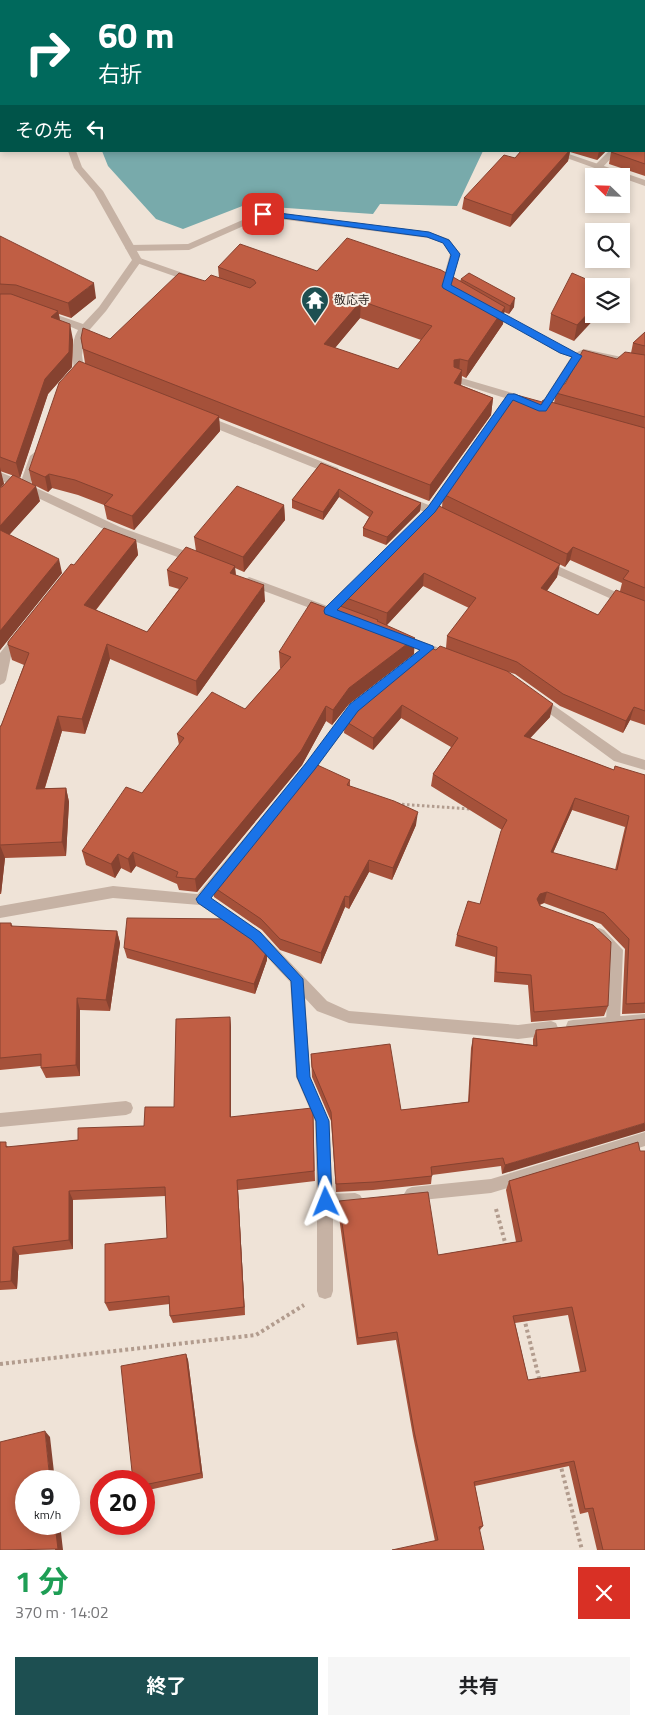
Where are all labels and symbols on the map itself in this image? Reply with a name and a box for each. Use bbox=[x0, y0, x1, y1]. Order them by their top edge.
north arrow bbox=[585, 168, 630, 212]
pin bbox=[242, 193, 284, 235]
temple icon: 敬応寺 bbox=[300, 285, 330, 324]
place label: 敬応寺 bbox=[334, 290, 370, 309]
position arrow bbox=[299, 1175, 351, 1227]
speed limit sign: 20 bbox=[90, 1470, 155, 1535]

